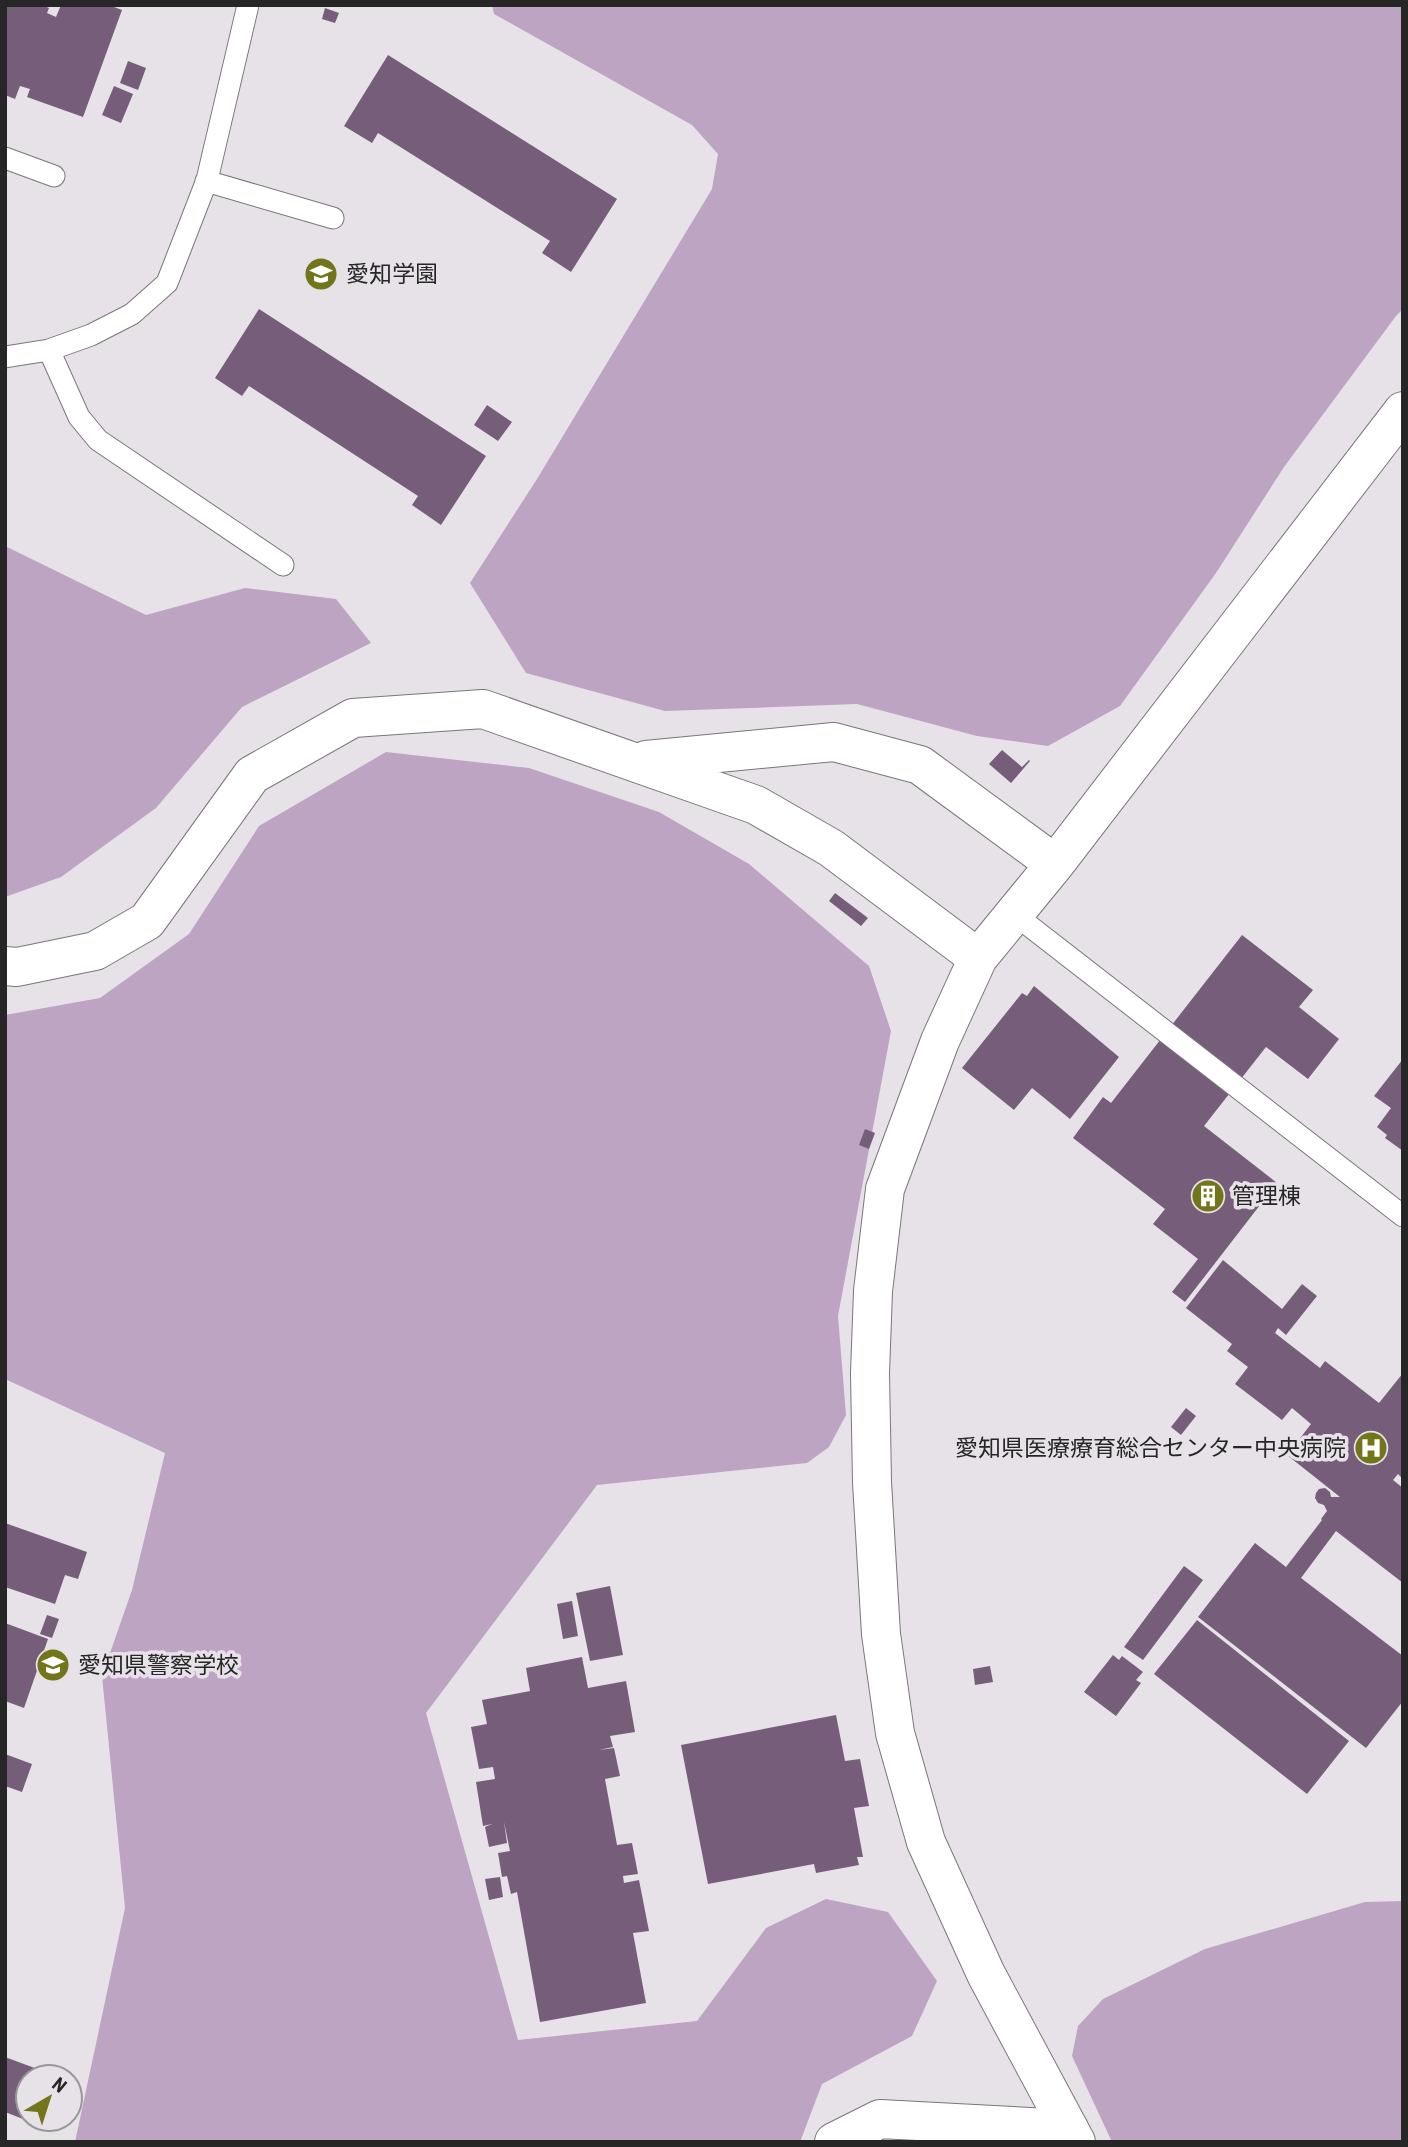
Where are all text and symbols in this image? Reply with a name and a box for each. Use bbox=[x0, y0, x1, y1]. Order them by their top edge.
school or university icon: 愛知学園 bbox=[302, 255, 340, 293]
place label: 愛知学園 bbox=[346, 261, 438, 288]
building icon: 管理棟 bbox=[1189, 1177, 1227, 1215]
place label: 管理棟 bbox=[1232, 1183, 1301, 1210]
hospital icon: 愛知県医療療育総合センター中央病院 bbox=[1352, 1429, 1390, 1467]
place label: 愛知県医療療育総合センター中央病院 bbox=[955, 1435, 1346, 1462]
school or university icon: 愛知県警察学校 bbox=[34, 1646, 72, 1684]
place label: 愛知県警察学校 bbox=[78, 1652, 239, 1679]
north arrow bbox=[14, 2063, 84, 2133]
text: N bbox=[48, 2073, 71, 2098]

